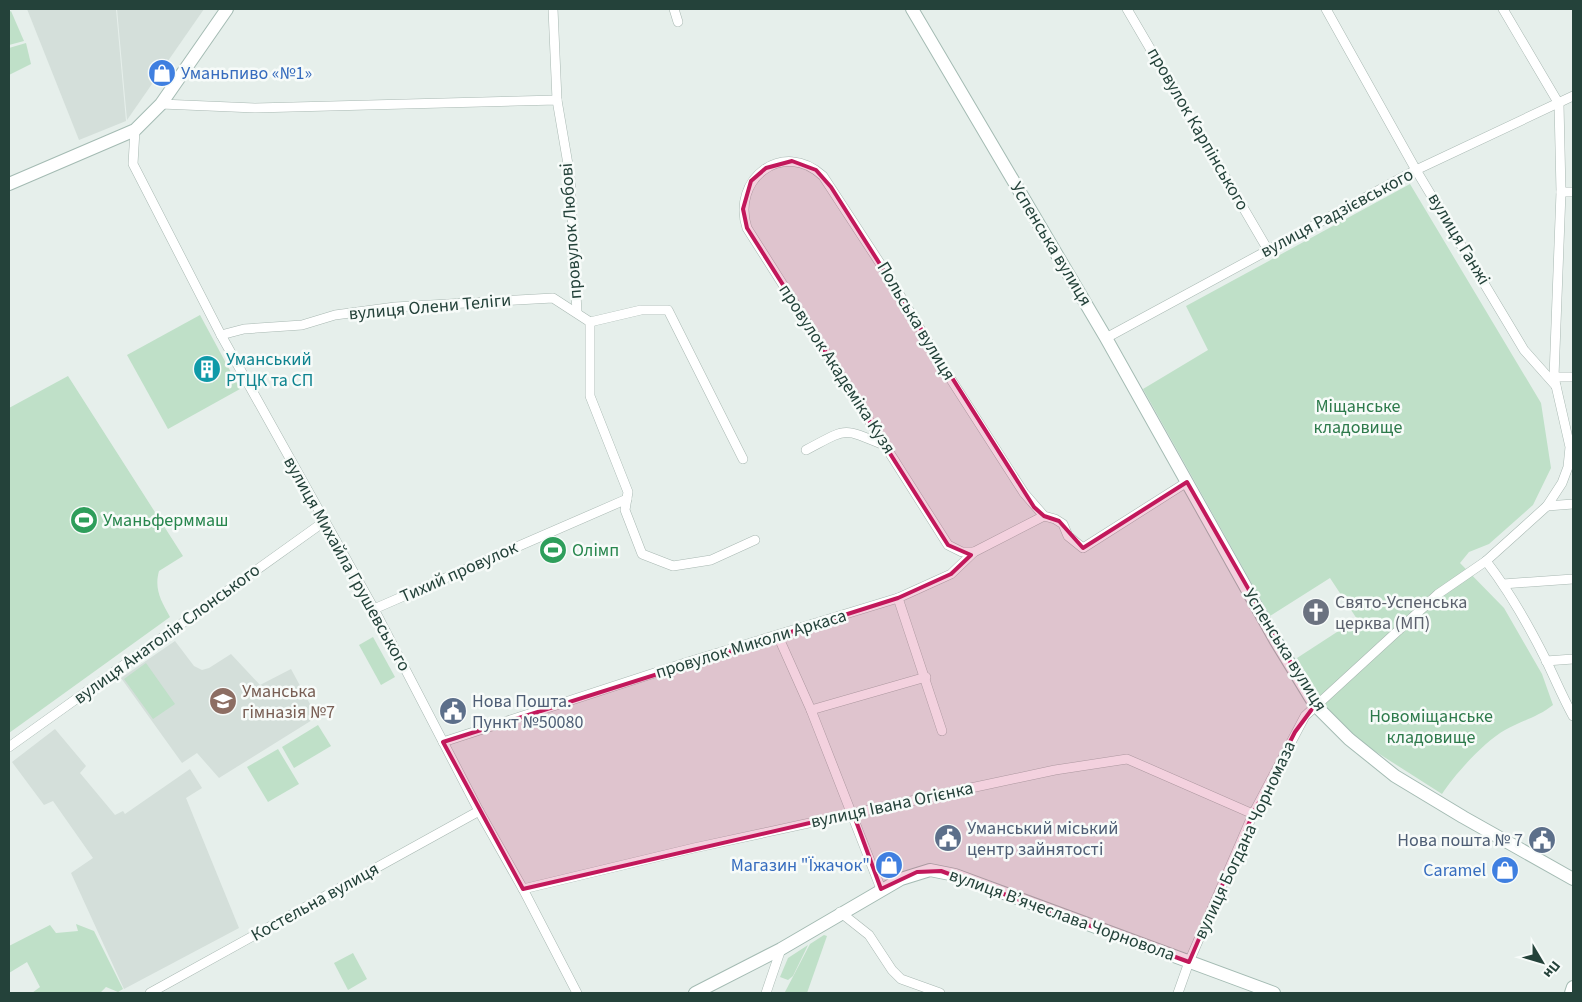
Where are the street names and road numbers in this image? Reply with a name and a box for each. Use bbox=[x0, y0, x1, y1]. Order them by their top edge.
street label: провулок Карпінського bbox=[1141, 43, 1255, 215]
street label: провулок Любові bbox=[554, 162, 588, 300]
street label: вулиця Радзієвського bbox=[1256, 162, 1418, 264]
street label: Успенська вулиця bbox=[1004, 177, 1098, 311]
street label: вулиця Ганжі bbox=[1422, 188, 1496, 290]
street label: Польська вулиця bbox=[871, 257, 961, 385]
street label: провулок Академіка Кузя bbox=[773, 279, 901, 459]
street label: вулиця Олени Теліги bbox=[348, 287, 512, 327]
street label: вулиця Михайла Грушевського bbox=[277, 452, 417, 676]
street label: Тихий провулок bbox=[396, 535, 522, 609]
street label: вулиця Анатолія Слонського bbox=[69, 558, 265, 710]
street label: Успенська вулиця bbox=[1237, 584, 1333, 716]
street label: провулок Миколи Аркаса bbox=[652, 603, 850, 685]
street label: вулиця Богдана Чорномаза bbox=[1188, 737, 1302, 943]
street label: вулиця Івана Огієнка bbox=[808, 776, 976, 834]
street label: Костельна вулиця bbox=[247, 856, 383, 948]
street label: вулиця В’ячеслава Чорновола bbox=[946, 862, 1178, 968]

